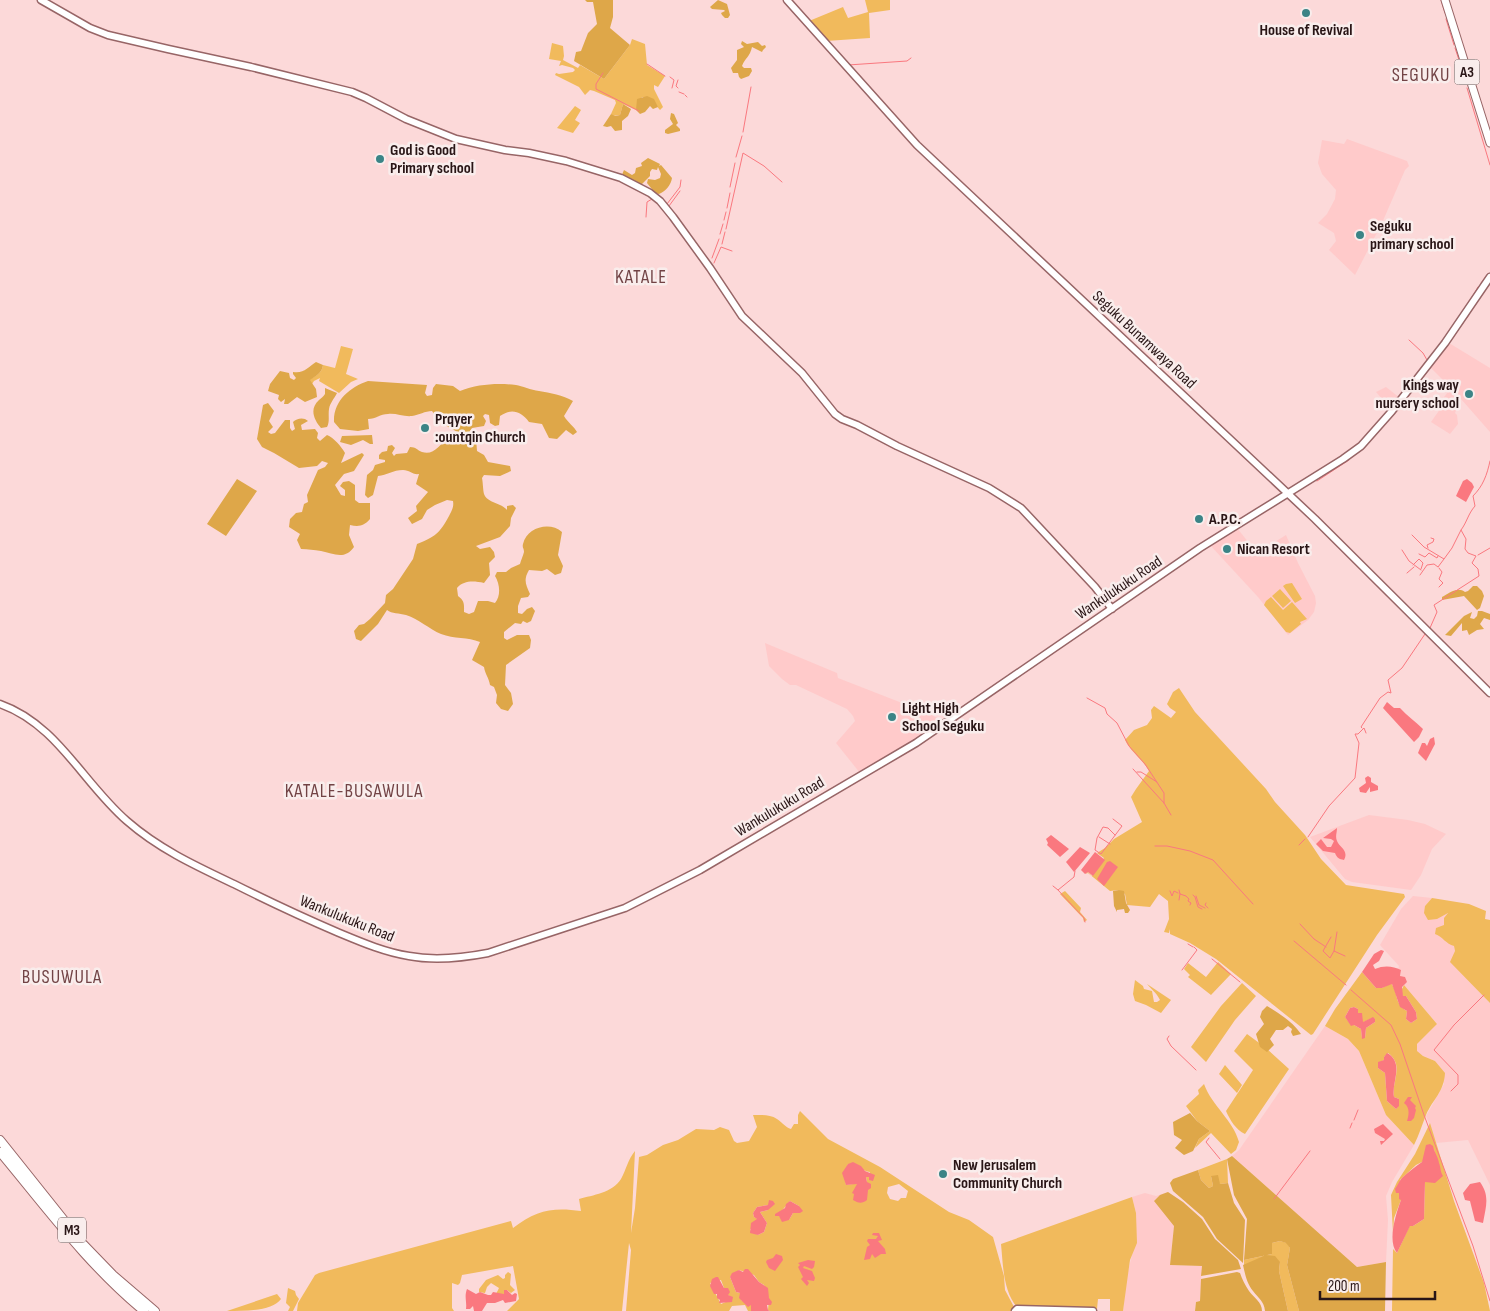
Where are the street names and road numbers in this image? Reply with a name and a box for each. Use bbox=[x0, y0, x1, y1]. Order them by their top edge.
road number: A3 bbox=[1454, 60, 1480, 84]
street label: Seguku Bunamwaya Road bbox=[1088, 287, 1200, 393]
street label: Wankulukuku Road bbox=[1072, 552, 1166, 624]
street label: Wankulukuku Road bbox=[732, 773, 828, 841]
street label: Wankulukuku Road bbox=[297, 891, 397, 947]
road number: M3 bbox=[58, 1218, 86, 1242]

